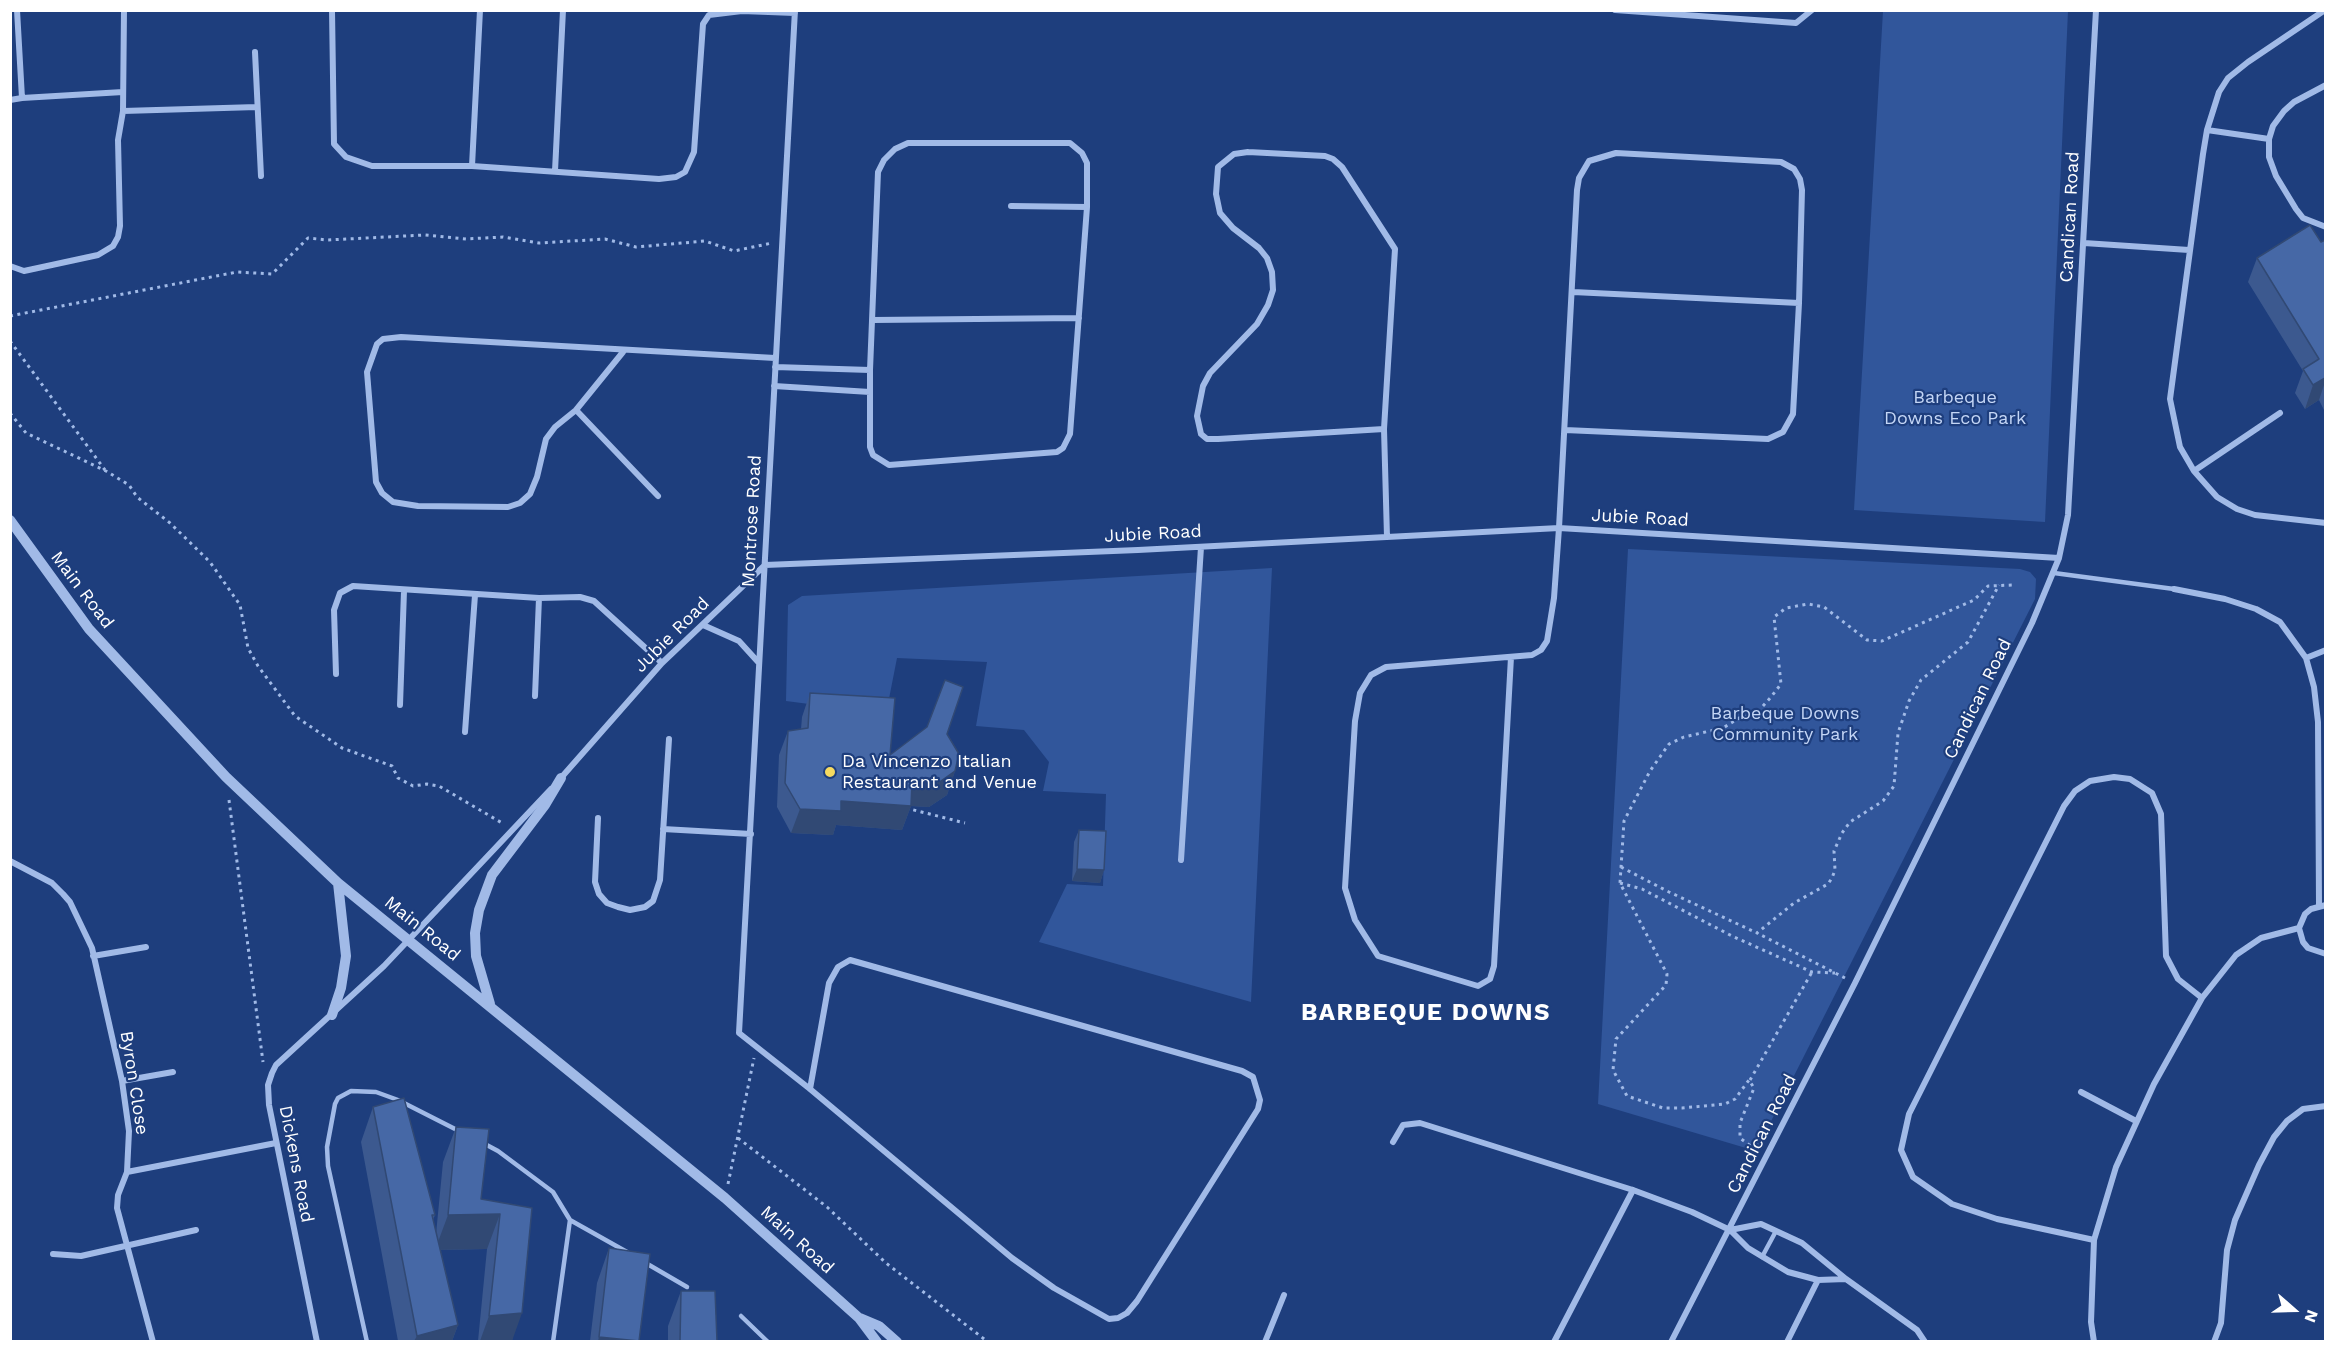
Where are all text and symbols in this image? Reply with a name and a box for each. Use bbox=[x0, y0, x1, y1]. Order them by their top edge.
street label: Candican Road bbox=[2056, 151, 2084, 283]
park label: Barbeque Downs Eco Park bbox=[1884, 387, 2026, 430]
street label: Montrose Road bbox=[738, 454, 766, 588]
street label: Jubie Road bbox=[1591, 505, 1689, 531]
street label: Jubie Road bbox=[1104, 521, 1202, 547]
street label: Main Road bbox=[46, 547, 118, 633]
street label: Jubie Road bbox=[630, 593, 714, 677]
street label: Candican Road bbox=[1940, 635, 2016, 763]
park label: Barbeque Downs Community Park bbox=[1710, 703, 1860, 746]
place label: Da Vincenzo Italian Restaurant and Venue bbox=[842, 751, 1037, 794]
marker: Da Vincenzo Italian Restaurant and Venue bbox=[823, 765, 837, 779]
street label: Main Road bbox=[380, 892, 464, 966]
district label: BARBEQUE DOWNS bbox=[1301, 999, 1551, 1027]
street label: Byron Close bbox=[115, 1030, 153, 1136]
street label: Candican Road bbox=[1723, 1071, 1801, 1197]
street label: Dickens Road bbox=[274, 1104, 318, 1224]
street label: Main Road bbox=[756, 1201, 838, 1279]
north arrow bbox=[2264, 1280, 2324, 1340]
text: N bbox=[2300, 1307, 2322, 1325]

